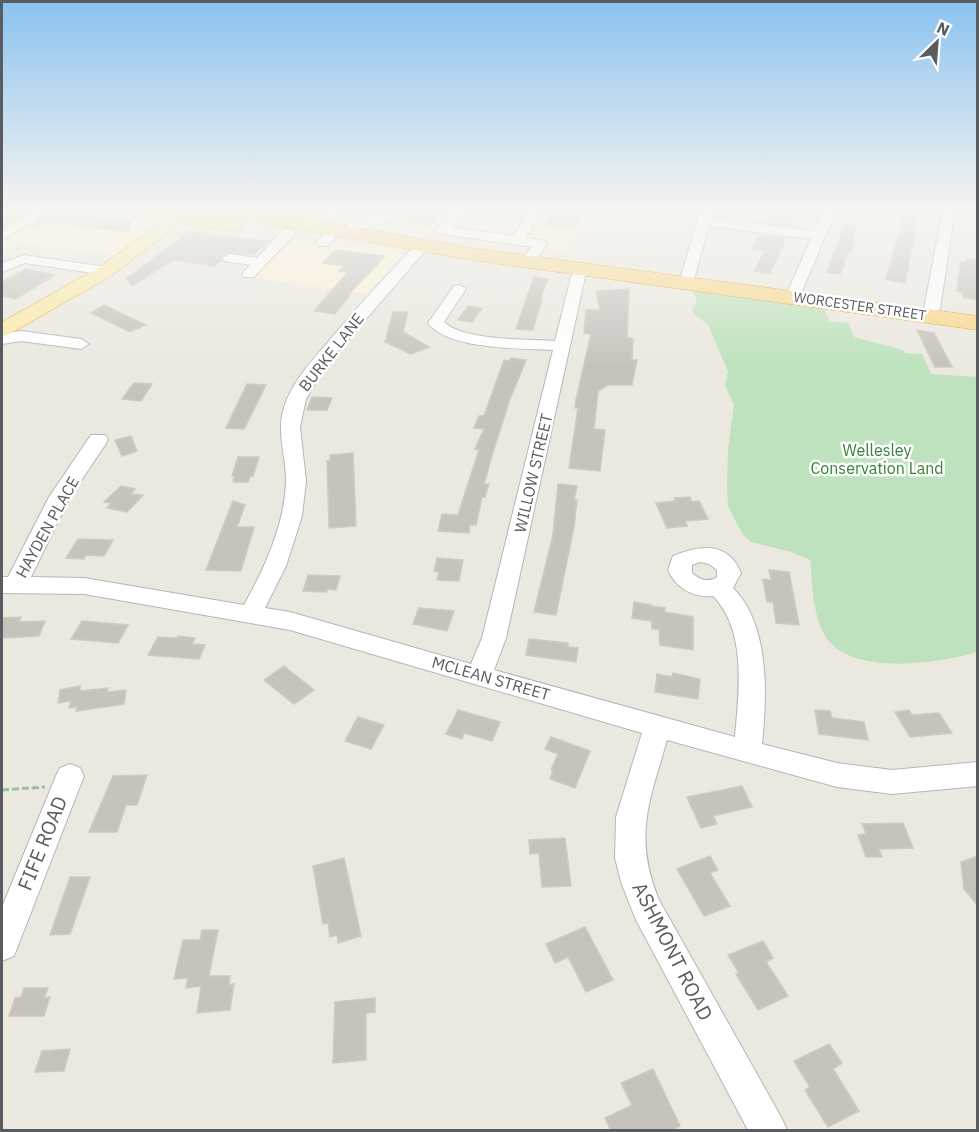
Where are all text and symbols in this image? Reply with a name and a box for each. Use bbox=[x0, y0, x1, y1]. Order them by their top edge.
north arrow bbox=[907, 12, 967, 72]
text: N bbox=[934, 17, 953, 40]
street label: WORCESTER STREET bbox=[793, 288, 927, 324]
street label: BURKE LANE bbox=[294, 309, 368, 395]
street label: WILLOW STREET bbox=[510, 411, 556, 535]
park label: Wellesley Conservation Land bbox=[810, 440, 944, 478]
street label: HAYDEN PLACE bbox=[11, 473, 83, 581]
street label: MCLEAN STREET bbox=[430, 652, 552, 704]
street label: FIFE ROAD bbox=[11, 792, 73, 894]
street label: ASHMONT ROAD bbox=[626, 877, 720, 1025]

